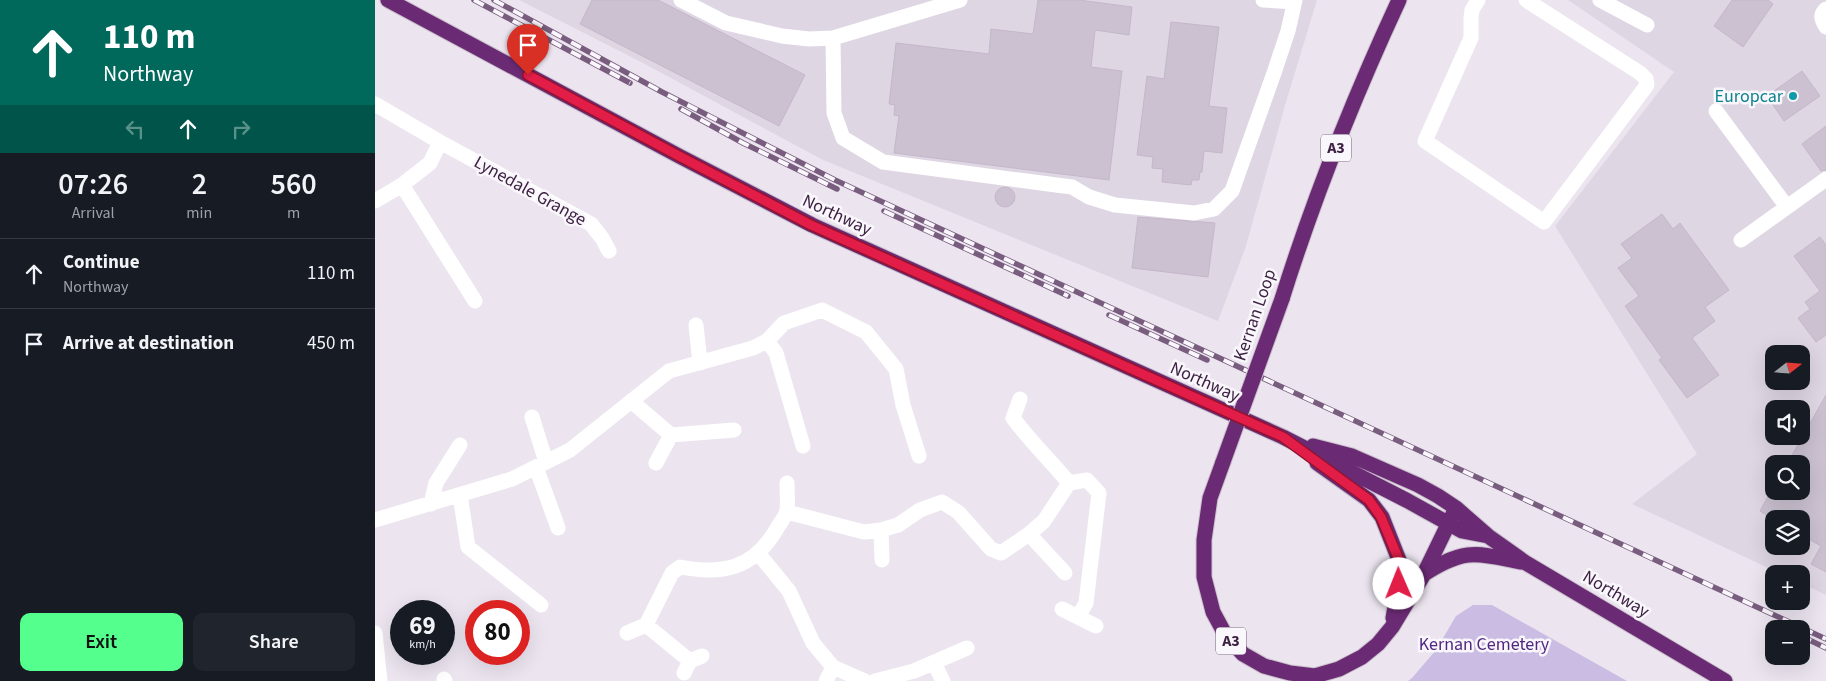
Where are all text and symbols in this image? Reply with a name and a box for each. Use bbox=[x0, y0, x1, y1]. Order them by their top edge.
text: 110 m bbox=[103, 12, 195, 62]
icon: ahead bbox=[20, 20, 85, 85]
pin bbox=[507, 24, 549, 75]
icon: arrive bbox=[514, 31, 542, 59]
text: Northway bbox=[103, 58, 193, 90]
place label: Europcar bbox=[1715, 84, 1784, 109]
marker: Europcar bbox=[1787, 90, 1799, 102]
icon: left bbox=[121, 115, 149, 143]
icon: ahead bbox=[174, 115, 202, 143]
icon: right bbox=[227, 115, 255, 143]
road number: A3 bbox=[1321, 134, 1351, 162]
street label: Lynedale Grange bbox=[469, 150, 591, 232]
text: 07:26 bbox=[58, 163, 128, 206]
text: 2 bbox=[192, 163, 207, 206]
text: 560 bbox=[271, 163, 317, 206]
street label: Northway bbox=[798, 188, 876, 242]
text: Arrival bbox=[72, 202, 115, 224]
text: min bbox=[186, 202, 212, 224]
text: m bbox=[287, 202, 300, 224]
text: Continue bbox=[63, 249, 140, 276]
icon: ahead bbox=[20, 260, 48, 288]
text: 110 m bbox=[307, 260, 355, 287]
street label: Kernan Loop bbox=[1228, 266, 1282, 364]
text: Northway bbox=[63, 276, 129, 298]
icon: arrive bbox=[20, 330, 48, 358]
text: Arrive at destination bbox=[63, 330, 234, 357]
text: 450 m bbox=[307, 330, 355, 357]
north arrow bbox=[1765, 345, 1810, 390]
map controls bbox=[1765, 345, 1810, 665]
street label: Northway bbox=[1166, 356, 1244, 409]
button: sound bbox=[1765, 400, 1810, 445]
button: search bbox=[1765, 455, 1810, 500]
button: layers bbox=[1765, 510, 1810, 555]
position arrow bbox=[1372, 557, 1424, 609]
street label: Northway bbox=[1578, 564, 1655, 624]
button: + bbox=[1765, 565, 1810, 610]
speed limit sign: 80 bbox=[465, 600, 530, 665]
text: 69 bbox=[409, 608, 436, 644]
button: Exit bbox=[20, 613, 183, 671]
button: Share bbox=[193, 613, 355, 671]
button: − bbox=[1765, 620, 1810, 665]
road number: A3 bbox=[1216, 627, 1246, 654]
park label: Kernan Cemetery bbox=[1419, 632, 1550, 657]
text: km/h bbox=[409, 636, 436, 653]

